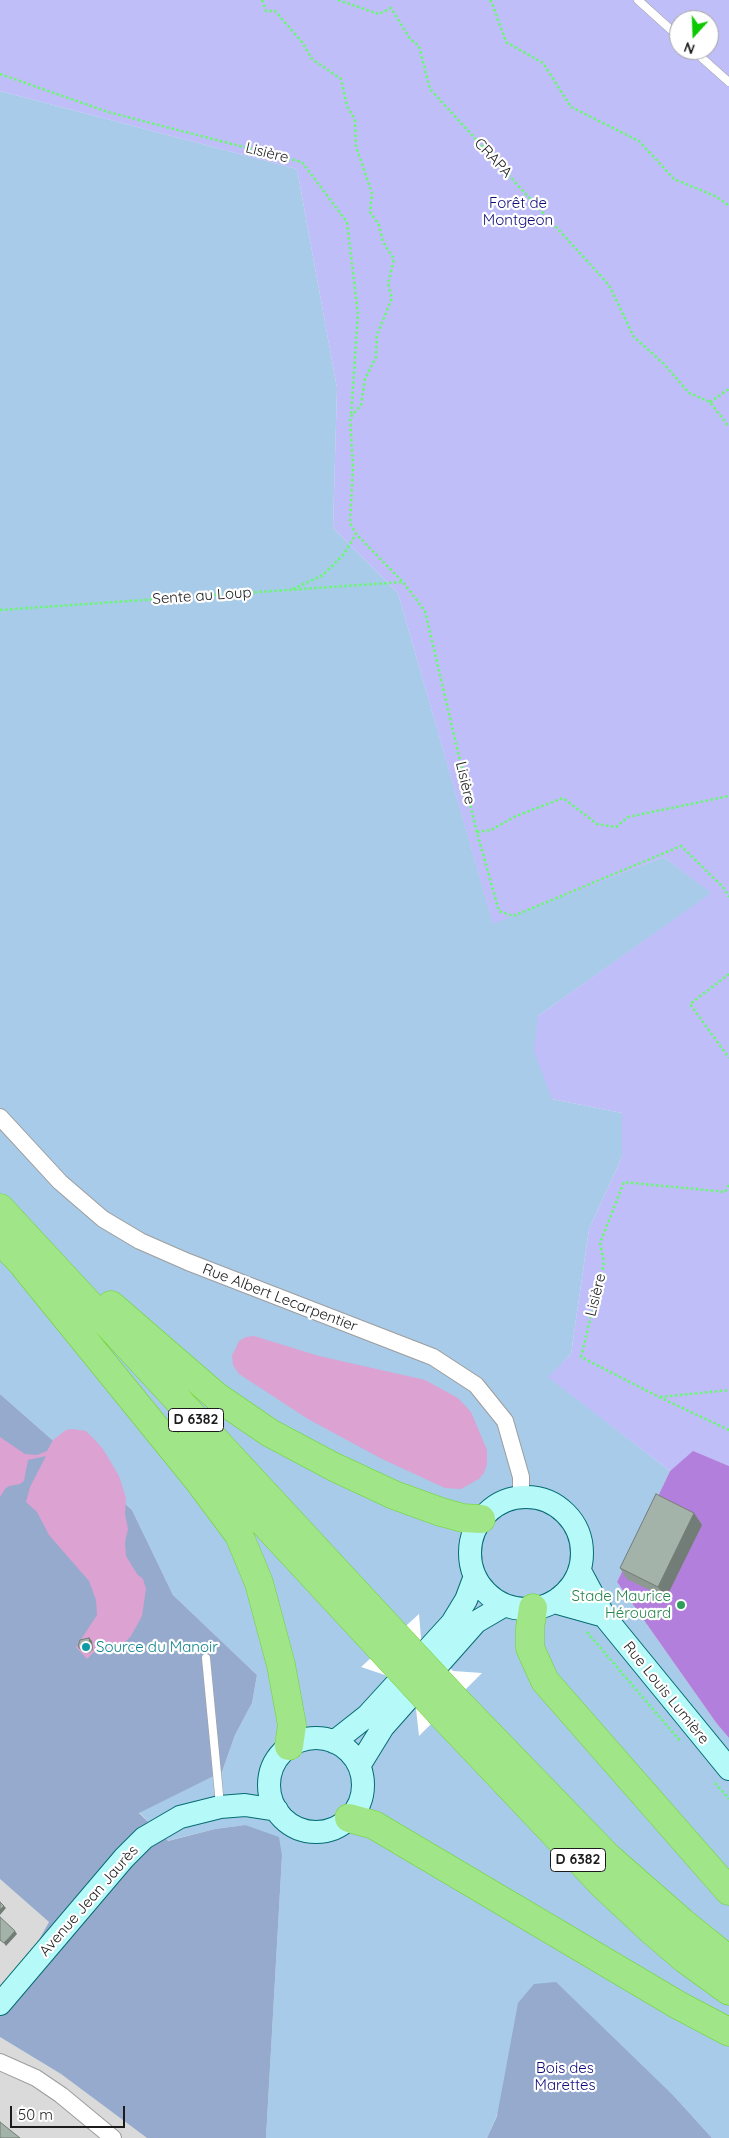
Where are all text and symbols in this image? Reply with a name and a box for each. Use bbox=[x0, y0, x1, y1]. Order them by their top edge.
north arrow bbox=[669, 10, 719, 60]
text: N bbox=[681, 38, 697, 58]
street label: CRAPA bbox=[470, 134, 516, 182]
street label: Lisière bbox=[244, 139, 290, 167]
park label: Forêt de Montgeon bbox=[483, 194, 553, 229]
street label: Sente au Loup bbox=[152, 584, 252, 608]
street label: Lisière bbox=[451, 760, 479, 806]
street label: Rue Albert Lecarpentier bbox=[200, 1260, 360, 1336]
street label: Lisière bbox=[582, 1272, 610, 1318]
road number: D 6382 bbox=[168, 1408, 224, 1432]
place label: Stade Maurice Hérouard bbox=[572, 1587, 671, 1622]
marker: Stade Maurice Hérouard bbox=[675, 1599, 687, 1611]
place label: Source du Manoir bbox=[96, 1638, 218, 1656]
street label: Rue Louis Lumière bbox=[619, 1638, 713, 1748]
marker: Source du Manoir bbox=[80, 1641, 92, 1653]
street label: Avenue Jean Jaurès bbox=[36, 1842, 142, 1960]
road number: D 6382 bbox=[550, 1848, 606, 1872]
park label: Bois des Marettes bbox=[534, 2059, 596, 2094]
scale bar bbox=[12, 2096, 128, 2128]
text: 50 m bbox=[18, 2105, 53, 2124]

